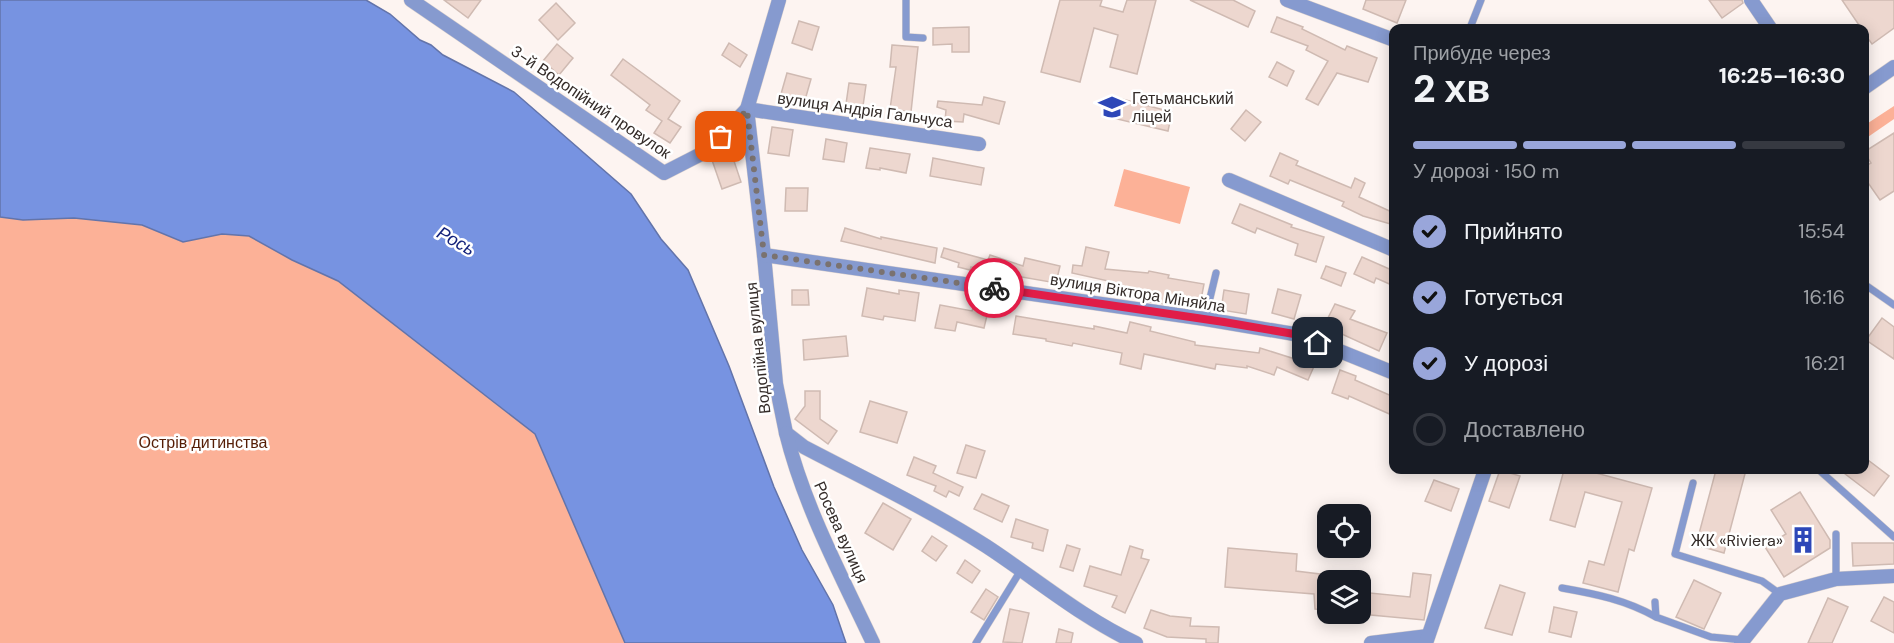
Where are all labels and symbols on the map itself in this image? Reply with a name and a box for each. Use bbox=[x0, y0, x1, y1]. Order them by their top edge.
street label: 3-й Водопійний провулок bbox=[507, 41, 676, 164]
street label: вулиця Андрія Гальчуса bbox=[776, 87, 954, 133]
place label: Гетьманський ліцей bbox=[1132, 88, 1234, 127]
school or university icon: Гетьманський ліцей bbox=[1097, 92, 1127, 122]
pin bbox=[695, 111, 746, 162]
water label: Рось bbox=[433, 221, 479, 261]
courier bbox=[964, 258, 1024, 318]
street label: вулиця Віктора Міняйла bbox=[1049, 269, 1227, 317]
street label: Водопійна вулиця bbox=[741, 281, 775, 415]
pin bbox=[1292, 317, 1343, 368]
park label: Острів дитинства bbox=[139, 432, 268, 453]
street label: Росева вулиця bbox=[809, 478, 873, 586]
building icon: ЖК «Riviera» bbox=[1788, 525, 1818, 555]
place label: ЖК «Riviera» bbox=[1691, 530, 1783, 551]

